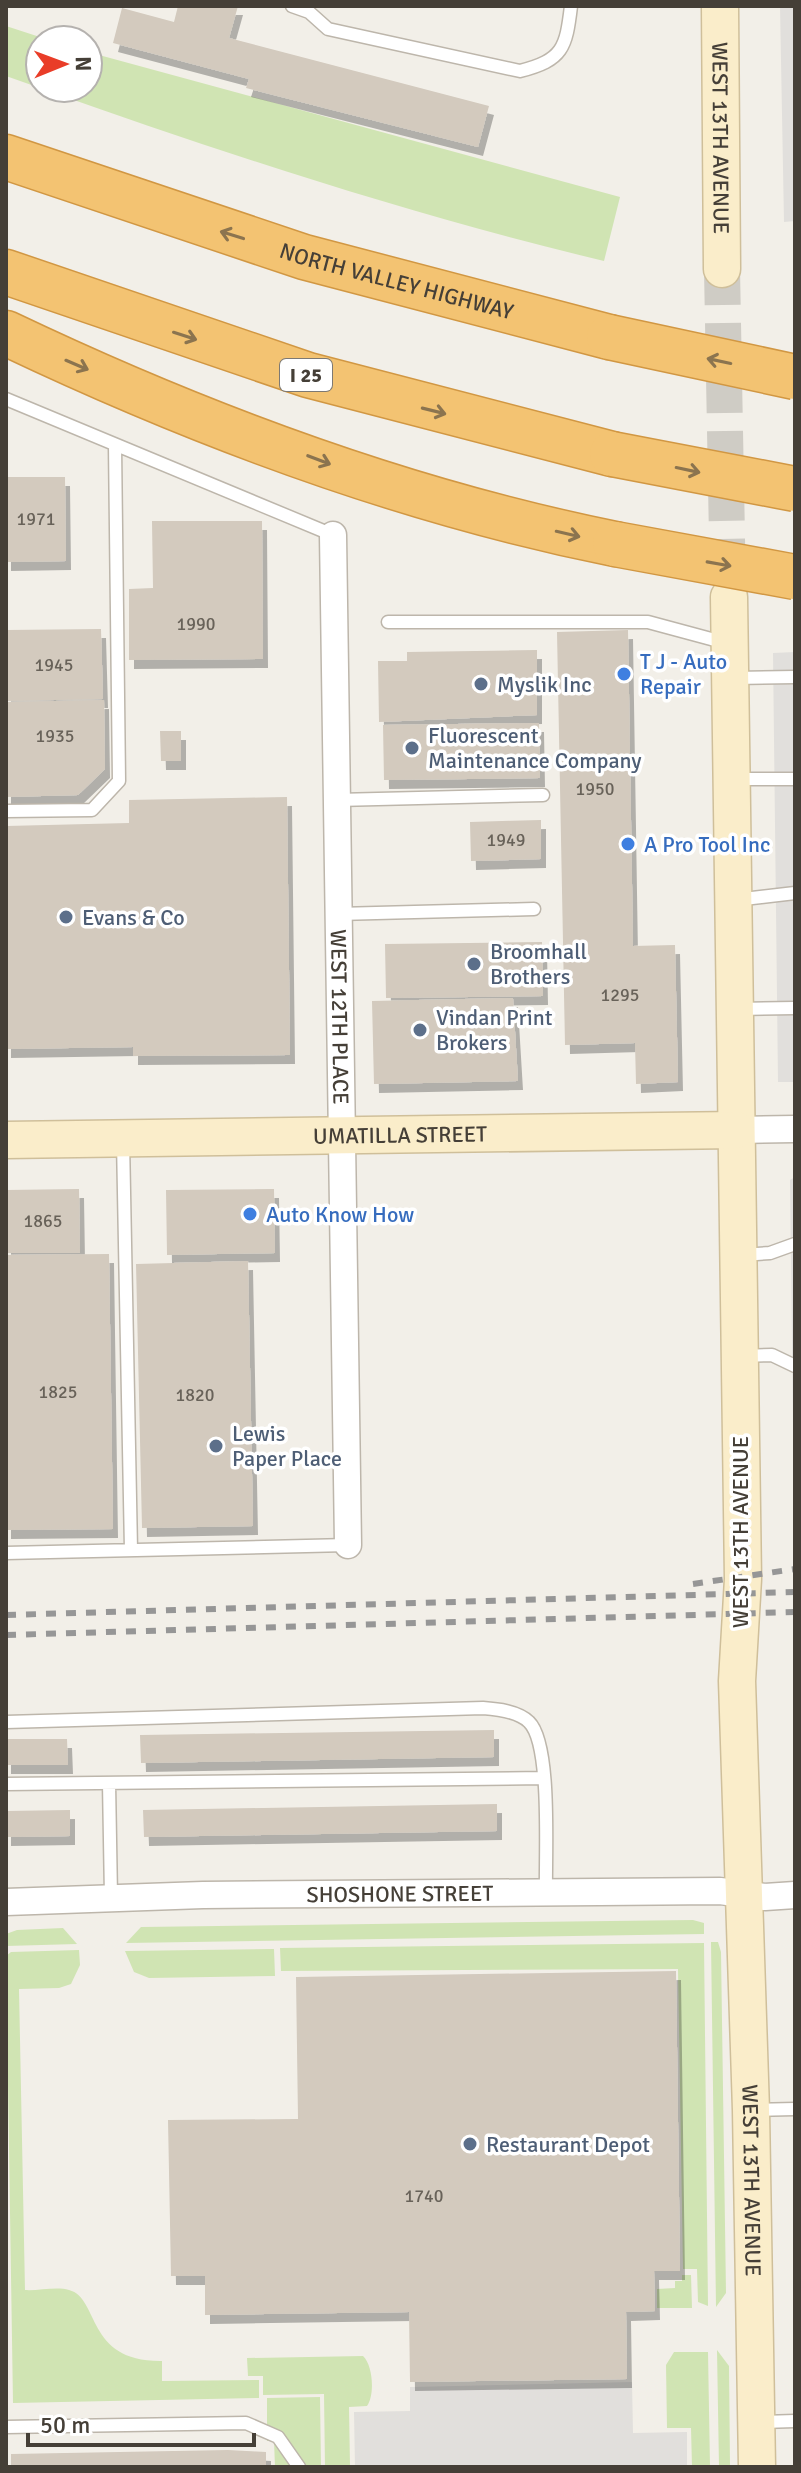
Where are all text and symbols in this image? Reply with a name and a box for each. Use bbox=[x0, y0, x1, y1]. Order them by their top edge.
north arrow bbox=[24, 24, 104, 104]
street label: WEST 13TH AVENUE bbox=[707, 42, 735, 234]
text: N bbox=[70, 56, 97, 72]
one-way arrow bbox=[220, 227, 246, 242]
street label: NORTH VALLEY HIGHWAY bbox=[276, 236, 516, 325]
one-way arrow bbox=[172, 330, 197, 344]
one-way arrow bbox=[706, 353, 732, 368]
one-way arrow bbox=[64, 358, 89, 373]
road number: I 25 bbox=[280, 359, 332, 391]
one-way arrow bbox=[421, 404, 446, 419]
one-way arrow bbox=[306, 454, 331, 468]
one-way arrow bbox=[675, 463, 701, 478]
house number: 1971 bbox=[17, 508, 55, 530]
one-way arrow bbox=[555, 527, 580, 542]
one-way arrow bbox=[706, 558, 731, 573]
house number: 1990 bbox=[177, 613, 215, 635]
place label: T J - Auto Repair bbox=[640, 648, 727, 700]
house number: 1945 bbox=[35, 654, 73, 676]
marker: T J - Auto Repair bbox=[615, 665, 633, 683]
place label: Myslik Inc bbox=[497, 671, 592, 698]
marker: Myslik Inc bbox=[472, 675, 490, 693]
place label: Fluorescent Maintenance Company bbox=[428, 722, 642, 774]
house number: 1935 bbox=[36, 725, 74, 747]
marker: Fluorescent Maintenance Company bbox=[403, 739, 421, 757]
house number: 1950 bbox=[576, 778, 614, 800]
house number: 1949 bbox=[487, 829, 525, 851]
place label: A Pro Tool Inc bbox=[644, 831, 770, 858]
marker: A Pro Tool Inc bbox=[619, 835, 637, 853]
place label: Evans & Co bbox=[82, 904, 185, 931]
marker: Evans & Co bbox=[57, 908, 75, 926]
street label: WEST 12TH PLACE bbox=[325, 929, 355, 1105]
place label: Broomhall Brothers bbox=[490, 938, 587, 990]
marker: Broomhall Brothers bbox=[465, 955, 483, 973]
house number: 1295 bbox=[601, 984, 639, 1006]
place label: Vindan Print Brokers bbox=[436, 1004, 553, 1056]
marker: Vindan Print Brokers bbox=[411, 1021, 429, 1039]
street label: UMATILLA STREET bbox=[313, 1120, 487, 1149]
place label: Auto Know How bbox=[266, 1201, 414, 1228]
marker: Auto Know How bbox=[241, 1205, 259, 1223]
house number: 1865 bbox=[24, 1210, 62, 1232]
house number: 1825 bbox=[39, 1381, 77, 1403]
house number: 1820 bbox=[176, 1384, 214, 1406]
place label: Lewis Paper Place bbox=[232, 1420, 342, 1472]
street label: WEST 13TH AVENUE bbox=[727, 1436, 754, 1628]
marker: Lewis Paper Place bbox=[207, 1437, 225, 1455]
street label: SHOSHONE STREET bbox=[306, 1879, 494, 1908]
street label: WEST 13TH AVENUE bbox=[737, 2084, 767, 2277]
place label: Restaurant Depot bbox=[486, 2131, 650, 2158]
marker: Restaurant Depot bbox=[461, 2135, 479, 2153]
house number: 1740 bbox=[405, 2185, 443, 2207]
scale bar bbox=[28, 2397, 254, 2447]
text: 50 m bbox=[40, 2410, 90, 2440]

